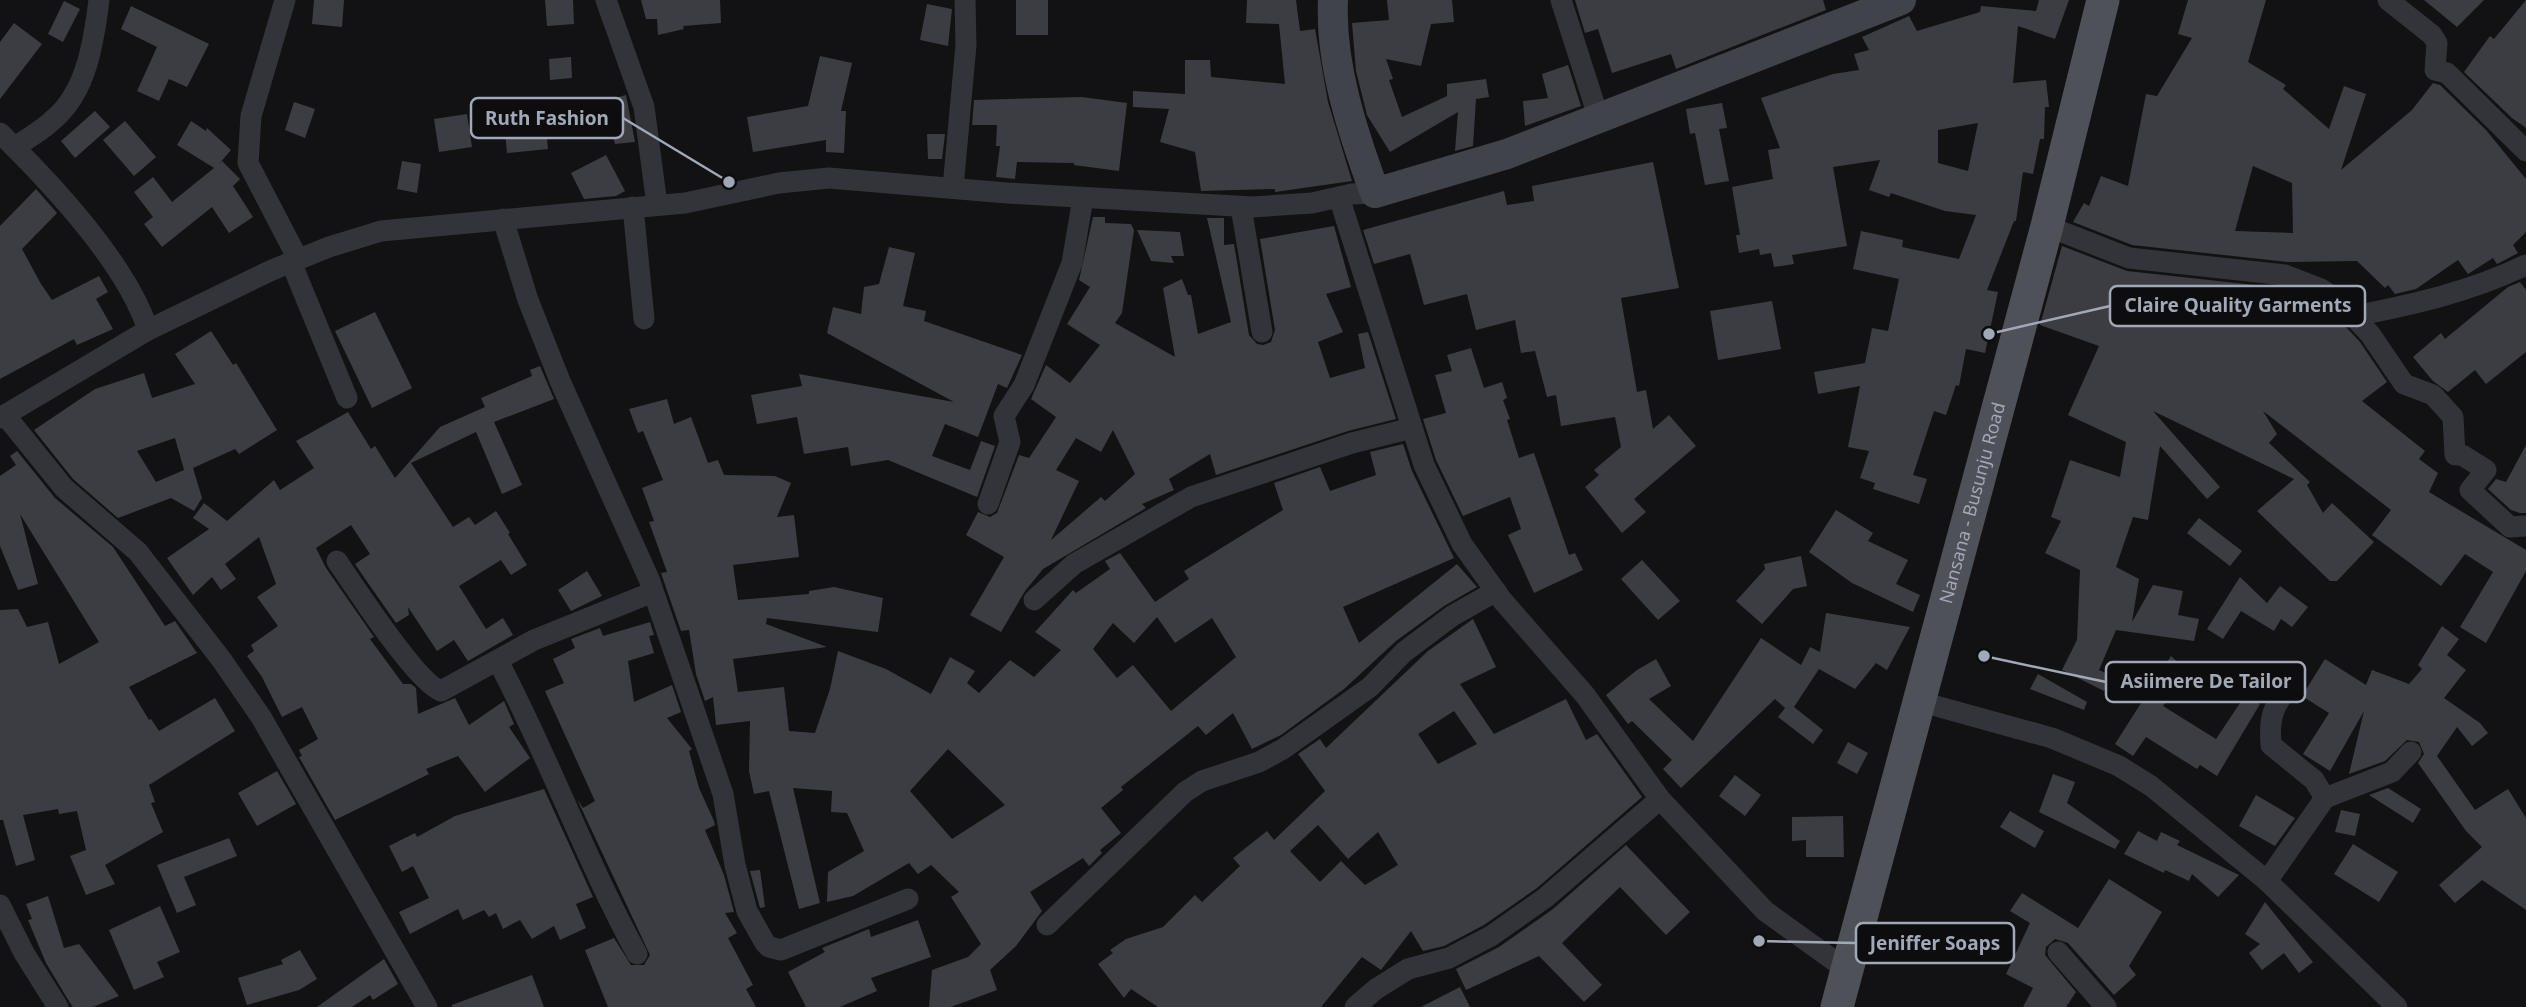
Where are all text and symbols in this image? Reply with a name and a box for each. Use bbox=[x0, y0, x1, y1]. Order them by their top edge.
callout: Ruth Fashion bbox=[471, 98, 623, 138]
text: Ruth Fashion bbox=[485, 105, 609, 131]
callout: Claire Quality Garments bbox=[2110, 286, 2365, 326]
text: Claire Quality Garments bbox=[2124, 292, 2352, 318]
street label: Nansana - Busunju Road bbox=[1933, 399, 2010, 606]
callout: Asiimere De Tailor bbox=[2106, 662, 2305, 702]
text: Asiimere De Tailor bbox=[2120, 668, 2292, 694]
callout: Jeniffer Soaps bbox=[1856, 923, 2014, 963]
text: Jeniffer Soaps bbox=[1868, 930, 2000, 956]

